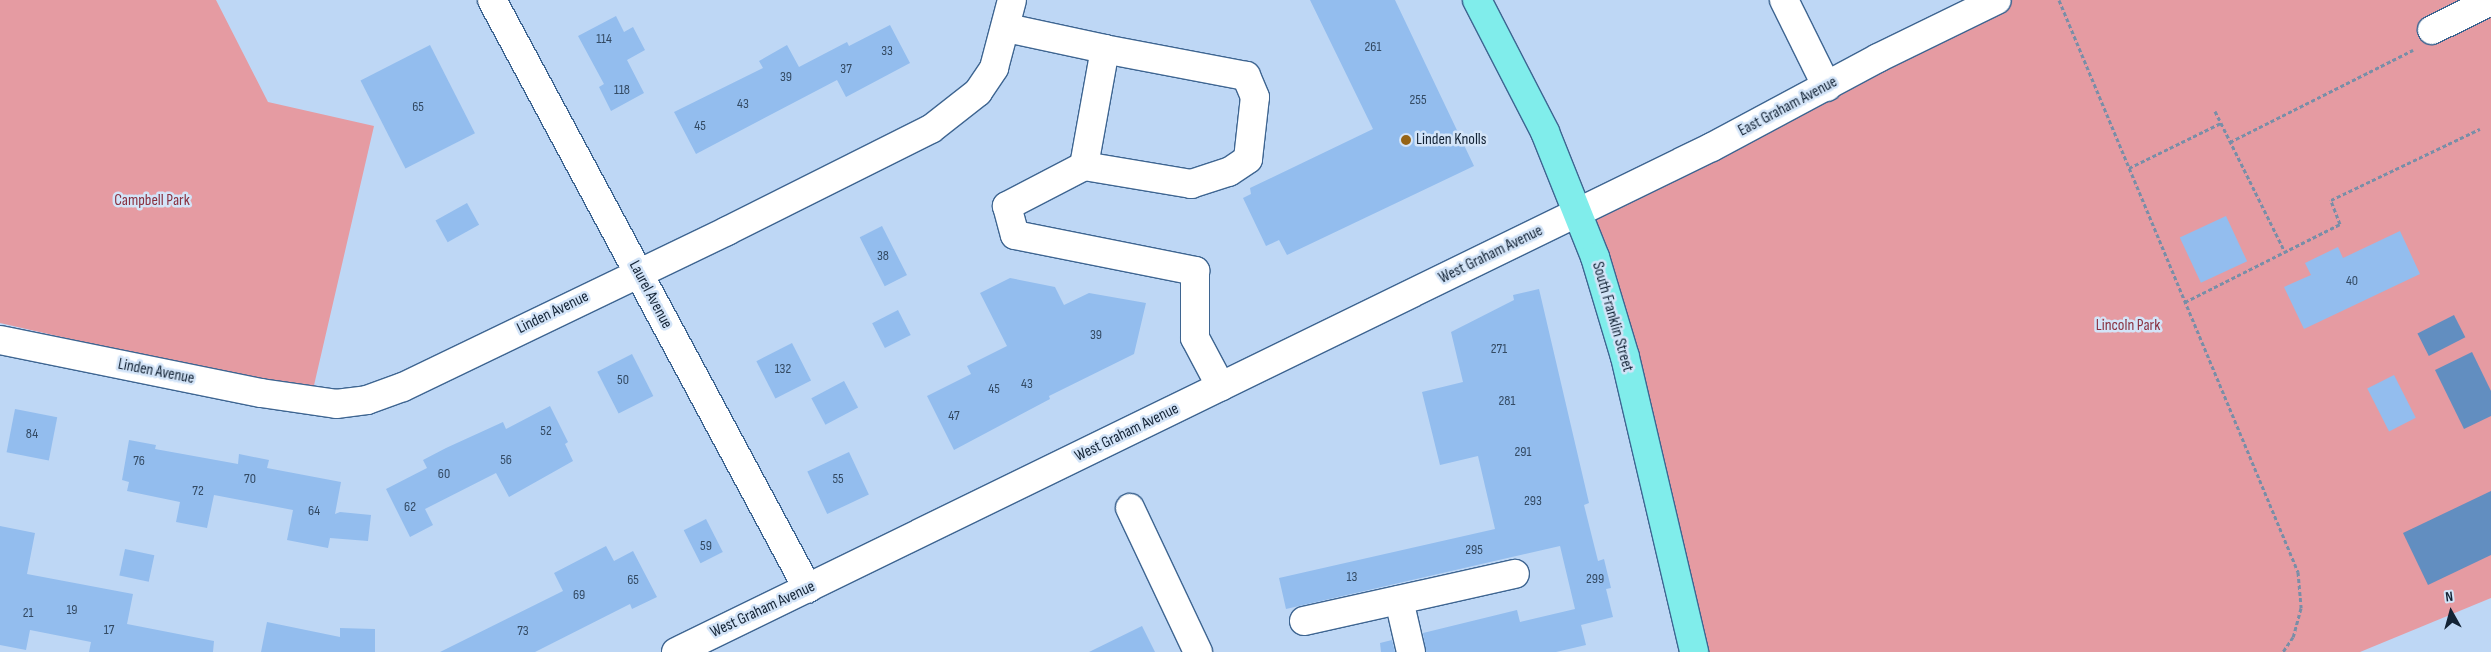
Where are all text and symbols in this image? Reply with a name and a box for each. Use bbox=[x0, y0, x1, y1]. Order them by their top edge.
house number: 114 bbox=[596, 31, 612, 47]
house number: 261 bbox=[1365, 39, 1381, 55]
house number: 33 bbox=[881, 43, 893, 59]
house number: 37 bbox=[840, 61, 852, 77]
house number: 39 bbox=[780, 69, 792, 85]
street label: East Graham Avenue bbox=[1735, 73, 1841, 141]
house number: 118 bbox=[614, 82, 630, 98]
house number: 255 bbox=[1410, 92, 1426, 108]
house number: 43 bbox=[737, 96, 749, 112]
house number: 65 bbox=[412, 99, 424, 115]
house number: 45 bbox=[694, 118, 706, 134]
place label: Linden Knolls bbox=[1416, 130, 1487, 150]
marker: Linden Knolls bbox=[1400, 134, 1412, 146]
park label: Campbell Park bbox=[114, 191, 190, 211]
street label: West Graham Avenue bbox=[1436, 222, 1546, 288]
house number: 38 bbox=[877, 248, 889, 264]
street label: Laurel Avenue bbox=[624, 258, 676, 332]
street label: South Franklin Street bbox=[1587, 260, 1637, 374]
house number: 40 bbox=[2346, 273, 2358, 289]
street label: Linden Avenue bbox=[514, 287, 592, 339]
park label: Lincoln Park bbox=[2096, 316, 2160, 336]
house number: 39 bbox=[1090, 327, 1102, 343]
house number: 271 bbox=[1491, 341, 1507, 357]
street label: Linden Avenue bbox=[116, 355, 196, 389]
house number: 132 bbox=[775, 361, 791, 377]
house number: 50 bbox=[617, 372, 629, 388]
house number: 43 bbox=[1021, 376, 1033, 392]
house number: 45 bbox=[988, 381, 1000, 397]
house number: 281 bbox=[1499, 393, 1515, 409]
street label: West Graham Avenue bbox=[1072, 400, 1182, 466]
house number: 47 bbox=[948, 408, 960, 424]
house number: 52 bbox=[540, 423, 552, 439]
house number: 84 bbox=[26, 426, 38, 442]
house number: 291 bbox=[1515, 444, 1531, 460]
house number: 56 bbox=[500, 452, 512, 468]
house number: 76 bbox=[133, 453, 145, 469]
house number: 60 bbox=[438, 466, 450, 482]
house number: 70 bbox=[244, 471, 256, 487]
house number: 55 bbox=[832, 471, 844, 487]
house number: 72 bbox=[192, 483, 204, 499]
house number: 293 bbox=[1524, 493, 1542, 509]
house number: 62 bbox=[404, 499, 416, 515]
house number: 64 bbox=[308, 503, 320, 519]
house number: 59 bbox=[700, 538, 712, 554]
house number: 295 bbox=[1465, 542, 1483, 558]
house number: 13 bbox=[1347, 569, 1357, 585]
house number: 299 bbox=[1586, 571, 1604, 587]
house number: 65 bbox=[627, 572, 639, 588]
street label: West Graham Avenue bbox=[708, 577, 818, 643]
house number: 69 bbox=[573, 587, 585, 603]
north arrow bbox=[2426, 587, 2476, 637]
text: N bbox=[2444, 588, 2454, 606]
house number: 19 bbox=[66, 602, 78, 618]
house number: 21 bbox=[23, 605, 33, 621]
house number: 17 bbox=[104, 622, 114, 638]
house number: 73 bbox=[517, 623, 529, 639]

